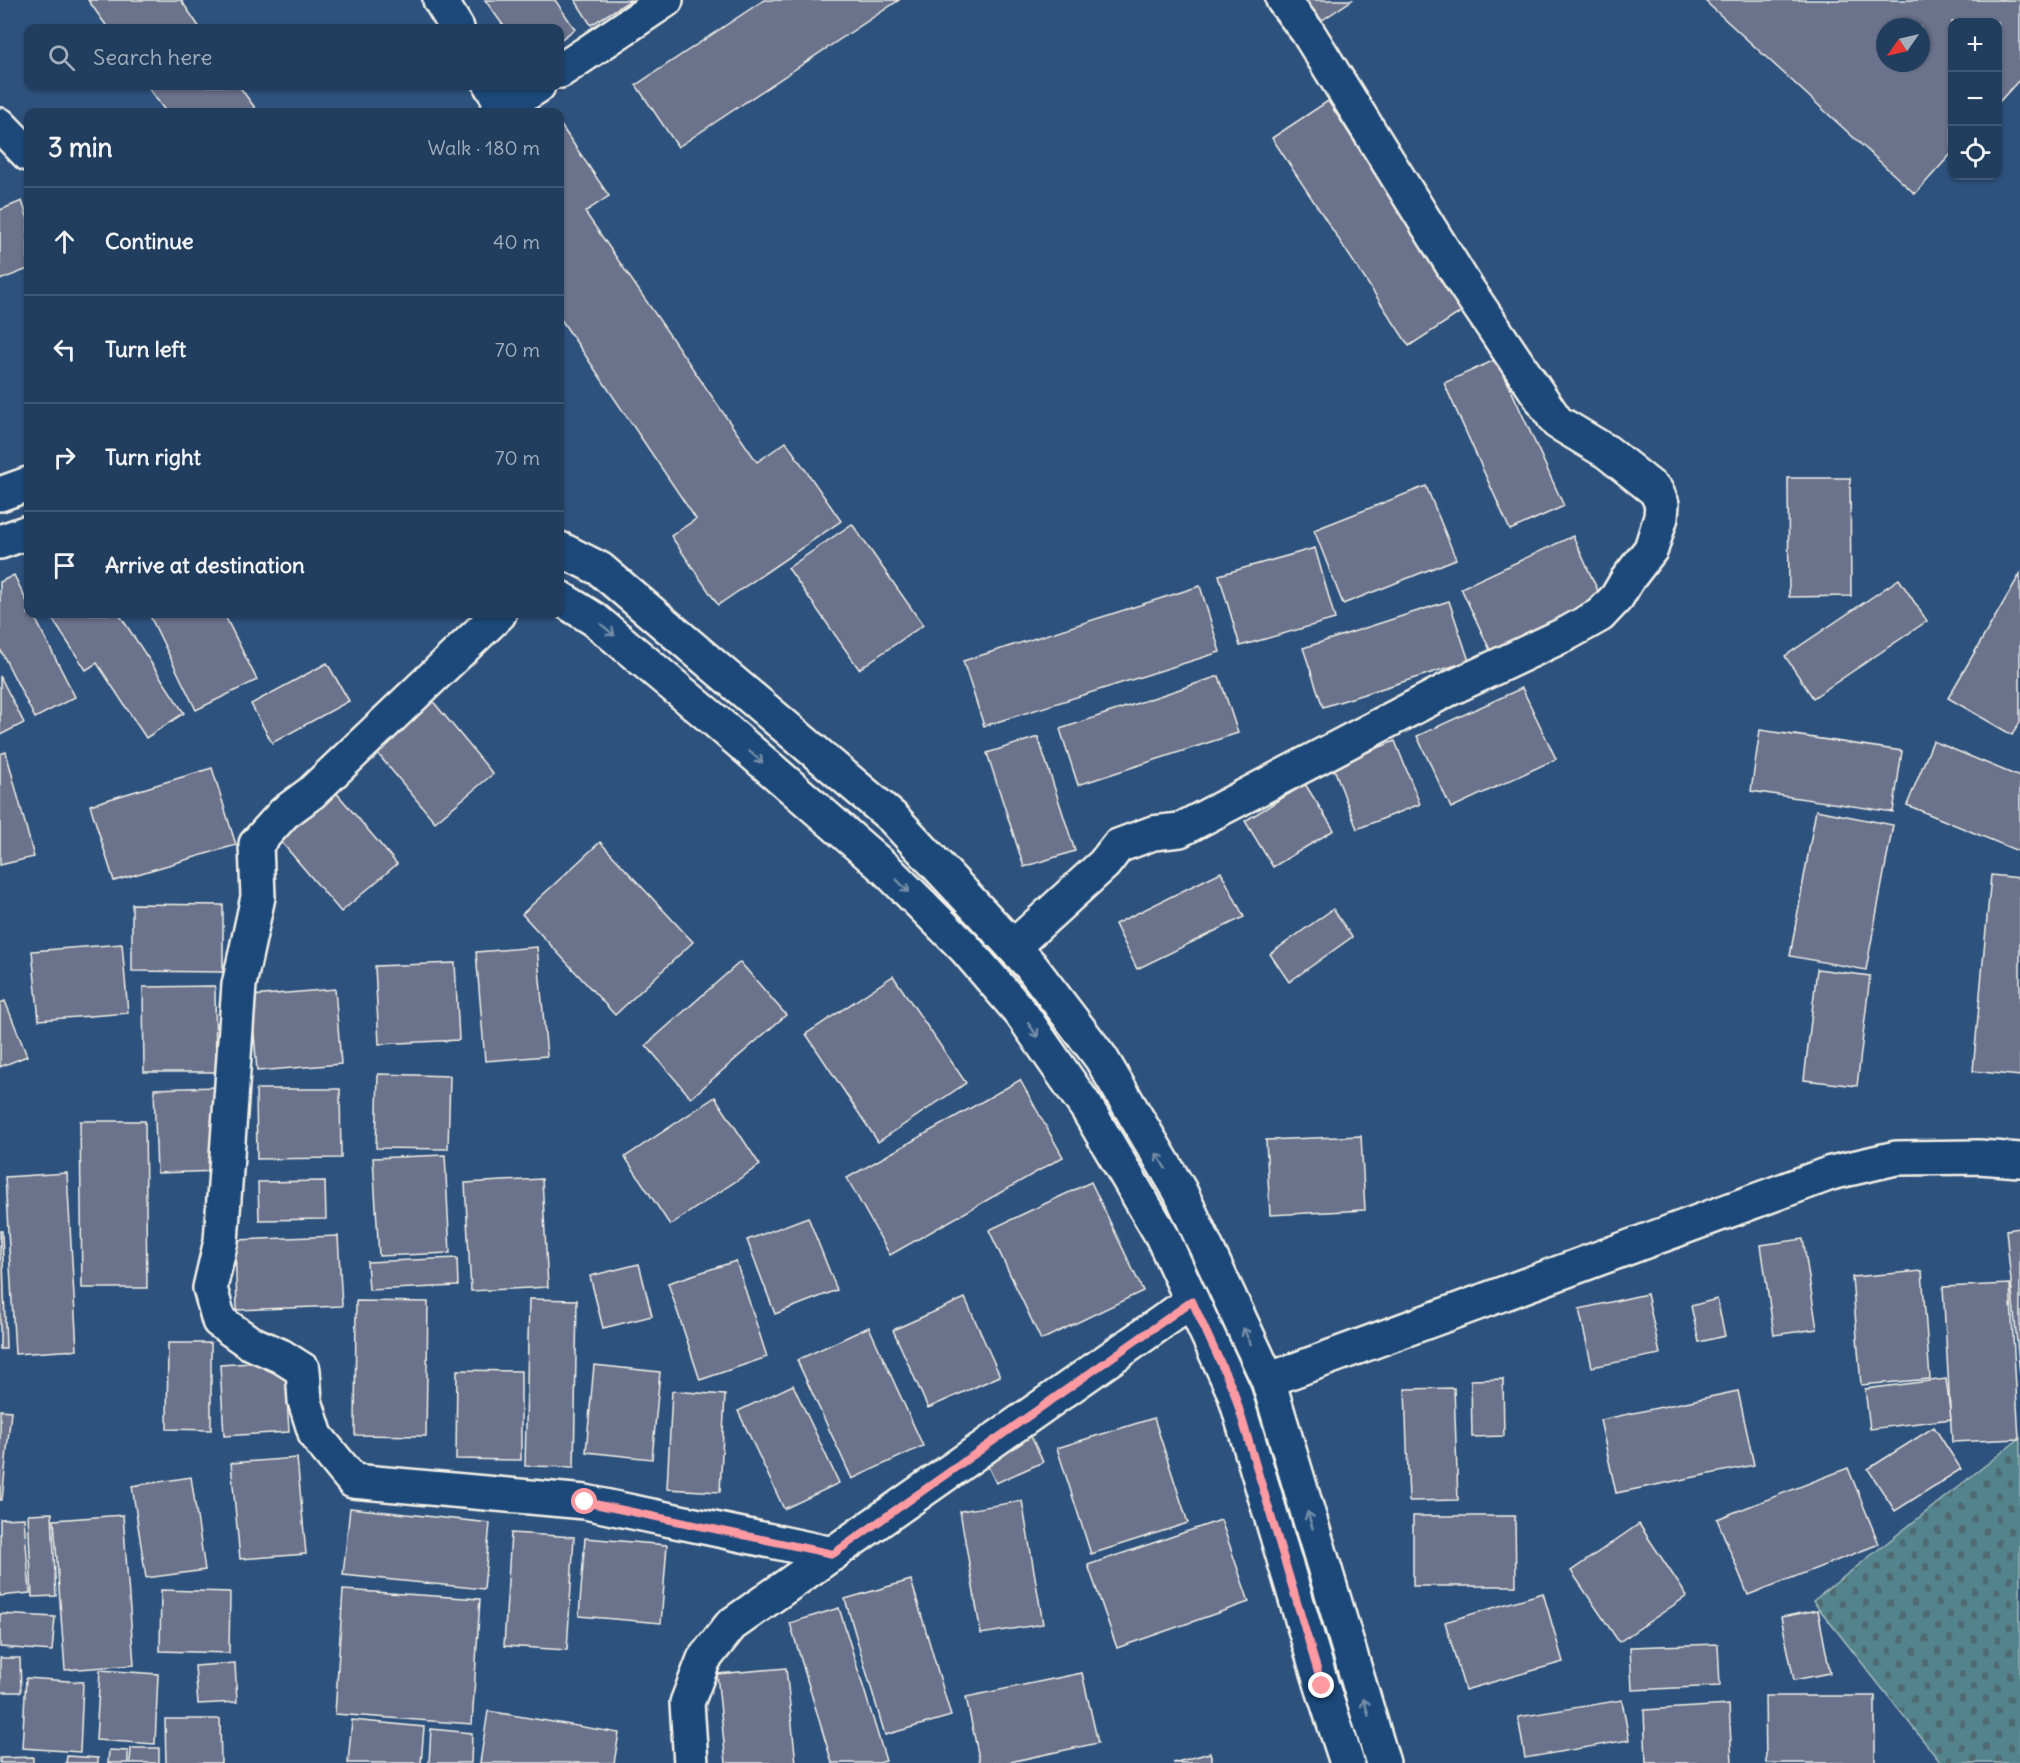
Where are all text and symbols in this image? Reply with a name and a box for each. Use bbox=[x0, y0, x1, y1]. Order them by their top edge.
north arrow bbox=[1876, 18, 1930, 72]
map controls bbox=[1948, 18, 2002, 180]
button: + bbox=[1948, 18, 2002, 72]
search box bbox=[24, 24, 564, 90]
icon: search bbox=[45, 41, 78, 74]
text: Search here bbox=[93, 43, 212, 71]
button: − bbox=[1948, 72, 2002, 126]
button: locate bbox=[1948, 126, 2002, 180]
text: 3 min bbox=[48, 131, 113, 164]
text: Walk · 180 m bbox=[428, 135, 540, 160]
icon: ahead bbox=[48, 225, 81, 258]
text: Continue bbox=[105, 227, 194, 255]
text: 40 m bbox=[493, 229, 540, 254]
icon: left bbox=[48, 333, 81, 366]
text: Turn left bbox=[105, 335, 186, 363]
text: 70 m bbox=[495, 337, 540, 362]
icon: right bbox=[48, 441, 81, 474]
text: Turn right bbox=[105, 443, 201, 471]
text: 70 m bbox=[495, 445, 540, 470]
icon: arrive bbox=[48, 549, 81, 582]
text: Arrive at destination bbox=[105, 551, 305, 579]
one-way arrow bbox=[600, 623, 615, 637]
one-way arrow bbox=[749, 750, 764, 764]
one-way arrow bbox=[895, 878, 910, 893]
one-way arrow bbox=[1027, 1022, 1039, 1038]
one-way arrow bbox=[1155, 1153, 1167, 1170]
one-way arrow bbox=[1240, 1327, 1252, 1345]
route start bbox=[571, 1488, 597, 1514]
one-way arrow bbox=[1304, 1511, 1315, 1530]
route end bbox=[1308, 1672, 1334, 1698]
one-way arrow bbox=[1360, 1698, 1371, 1717]

